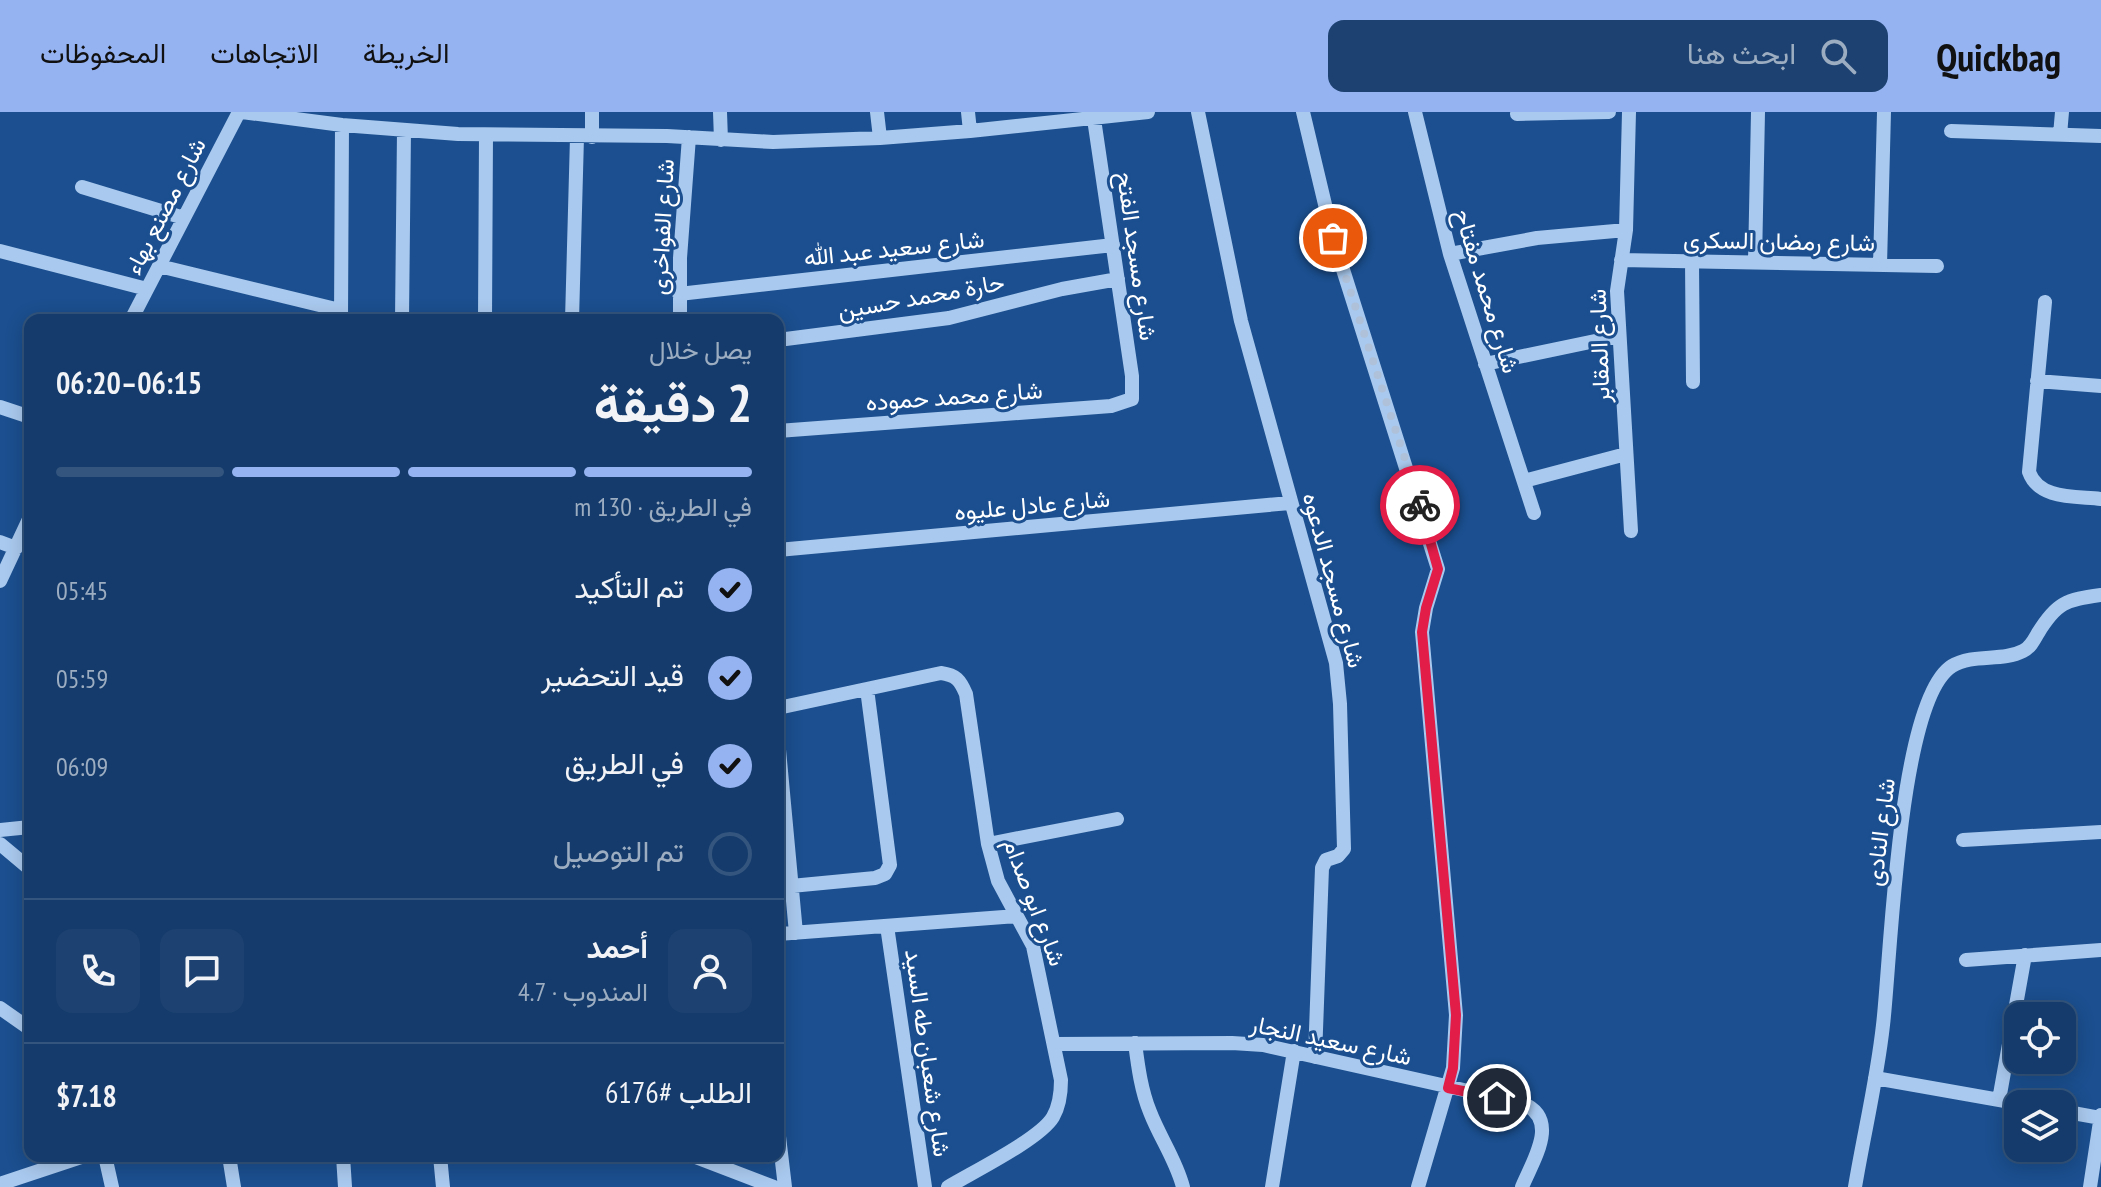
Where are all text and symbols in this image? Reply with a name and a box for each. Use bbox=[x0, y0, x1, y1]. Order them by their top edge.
search box bbox=[1328, 20, 1888, 92]
text: Quickbag bbox=[1936, 32, 2061, 81]
text: ابحث هنا bbox=[1687, 33, 1796, 72]
text: المحفوظات bbox=[40, 34, 166, 71]
text: الاتجاهات bbox=[210, 34, 319, 71]
text: الخريطة bbox=[363, 34, 449, 71]
icon: search bbox=[1816, 34, 1860, 78]
street label: شارع مصنع بهاء bbox=[117, 132, 215, 281]
street label: شارع الفواخرى bbox=[643, 158, 682, 296]
street label: شارع مسجد الفتح bbox=[1108, 170, 1164, 343]
pin bbox=[1299, 204, 1367, 272]
street label: شارع محمد مفتاح bbox=[1446, 205, 1527, 377]
icon: bag bbox=[1311, 216, 1355, 260]
street label: شارع سعيد عبد الله bbox=[802, 223, 986, 274]
street label: شارع رمضان السكرى bbox=[1683, 224, 1875, 259]
street label: حارة محمد حسين bbox=[835, 266, 1007, 326]
street label: شارع المقابر bbox=[1582, 288, 1618, 405]
text: يصل خلال bbox=[649, 333, 752, 366]
text: 06:15–06:20 bbox=[56, 363, 202, 402]
text: 2 دقيقة bbox=[594, 369, 752, 436]
street label: شارع محمد حموده bbox=[864, 374, 1044, 419]
courier bbox=[1380, 465, 1460, 545]
street label: شارع عادل عليوه bbox=[953, 483, 1111, 528]
icon: bike bbox=[1398, 483, 1442, 527]
street label: شارع مسجد الدعوه bbox=[1295, 489, 1372, 671]
text: في الطريق · 130 m bbox=[574, 490, 752, 523]
text: تم التأكيد bbox=[574, 567, 684, 606]
icon: check bbox=[708, 568, 752, 612]
text: 05:45 bbox=[56, 574, 108, 607]
text: قيد التحضير bbox=[541, 655, 684, 694]
icon: check bbox=[708, 656, 752, 700]
text: 05:59 bbox=[56, 662, 108, 695]
text: في الطريق bbox=[565, 743, 684, 782]
icon: check bbox=[708, 744, 752, 788]
text: 06:09 bbox=[56, 750, 108, 783]
street label: شارع النادى bbox=[1858, 776, 1903, 888]
text: تم التوصيل bbox=[553, 831, 684, 870]
street label: شارع ابو صدام bbox=[996, 834, 1074, 971]
text: أحمد bbox=[586, 927, 648, 966]
button: phone bbox=[56, 929, 140, 1013]
button: chat bbox=[160, 929, 244, 1013]
button: person bbox=[668, 929, 752, 1013]
street label: شارع شعبان طه السيد bbox=[897, 947, 958, 1159]
text: المندوب · 4.7 bbox=[518, 975, 648, 1008]
map controls bbox=[2004, 1002, 2076, 1162]
button: locate bbox=[2004, 1002, 2076, 1074]
street label: شارع سعيد النجار bbox=[1246, 1008, 1414, 1073]
pin bbox=[1463, 1064, 1531, 1132]
text: الطلب #6176 bbox=[605, 1072, 752, 1111]
text: $7.18 bbox=[56, 1076, 117, 1115]
icon: home bbox=[1475, 1076, 1519, 1120]
button: layers bbox=[2004, 1090, 2076, 1162]

